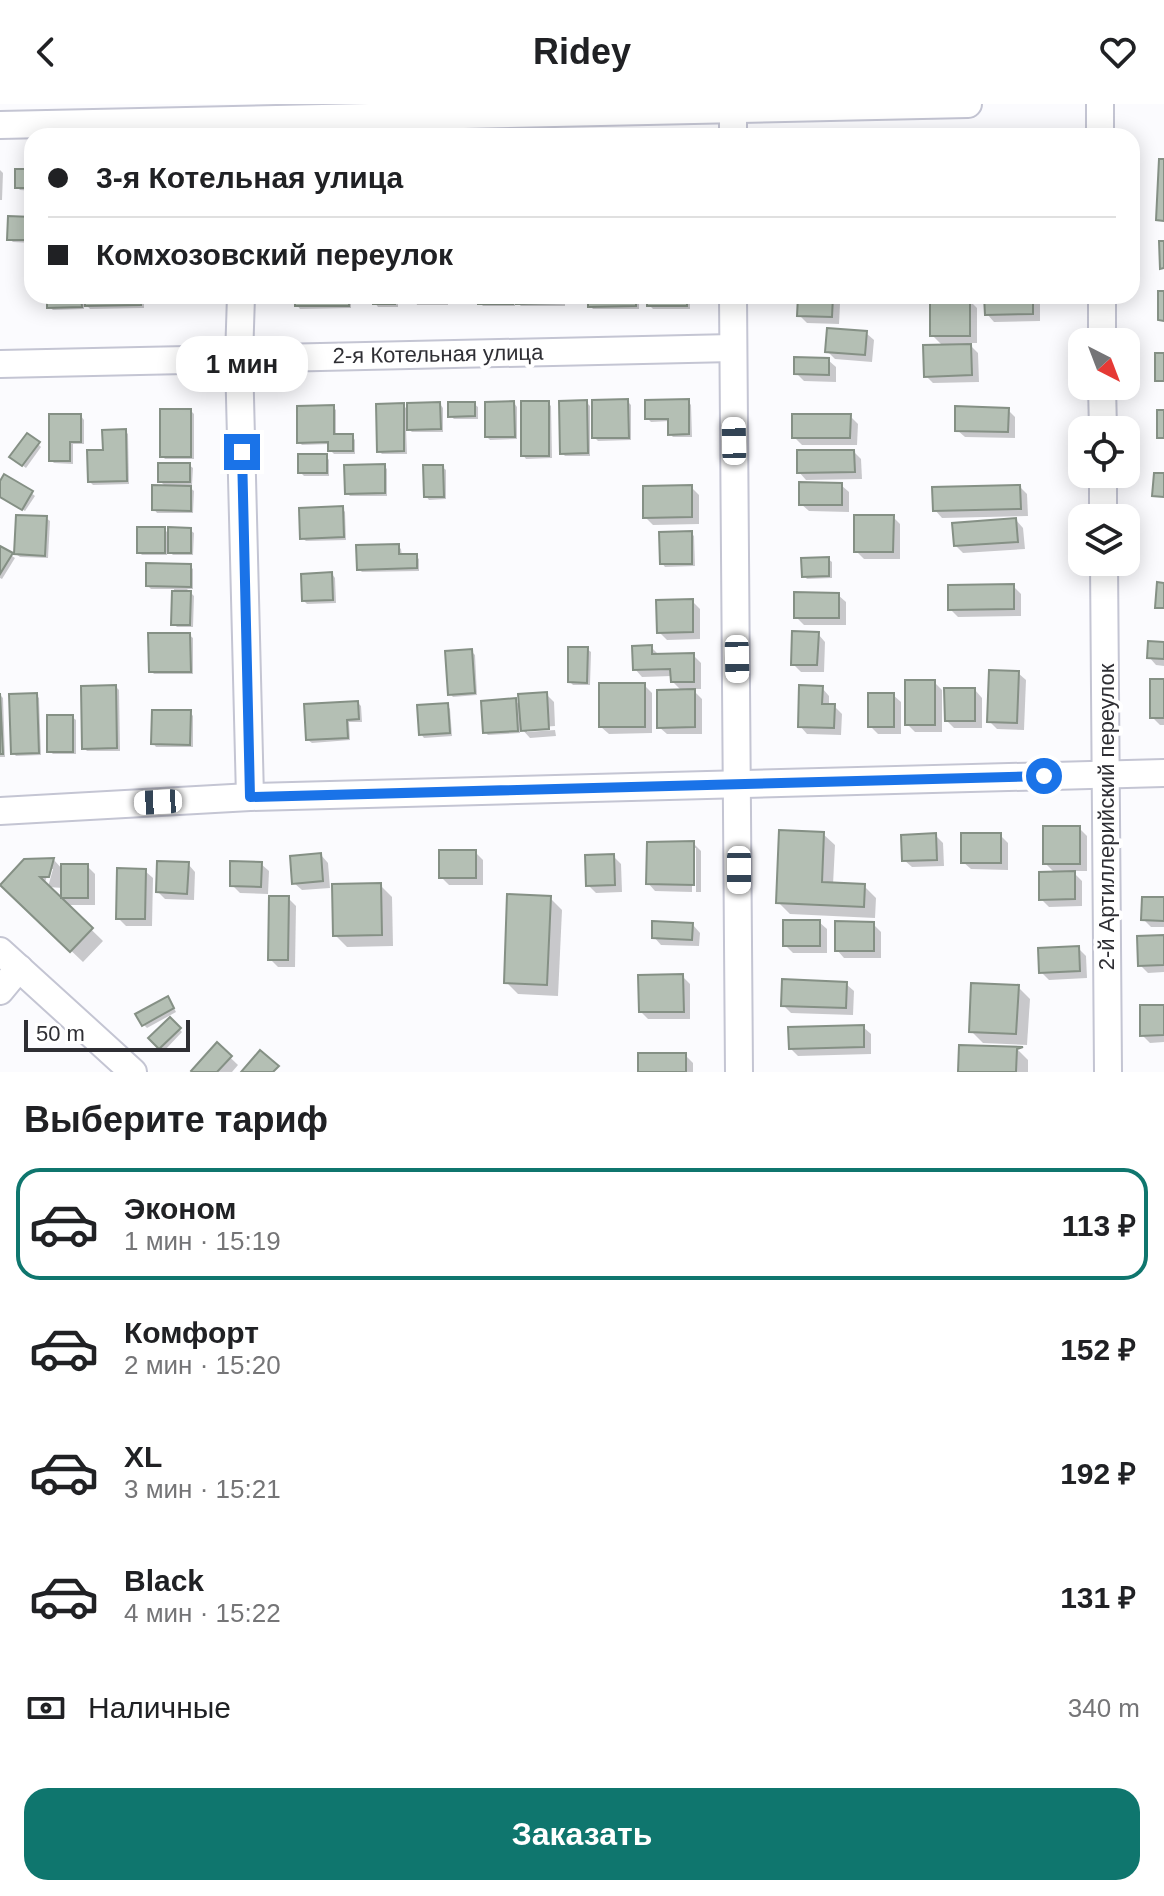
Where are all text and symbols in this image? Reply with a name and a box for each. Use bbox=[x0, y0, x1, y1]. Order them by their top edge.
icon: back bbox=[24, 30, 68, 74]
icon: heart bbox=[1096, 30, 1140, 74]
text: Ridey bbox=[533, 31, 631, 72]
text: 3-я Котельная улица bbox=[96, 161, 403, 194]
text: Комхозовский переулок bbox=[96, 238, 453, 271]
north arrow bbox=[1068, 328, 1140, 400]
map controls bbox=[1068, 328, 1140, 576]
callout: 1 мин bbox=[176, 336, 308, 392]
street label: 2-я Котельная улица bbox=[332, 340, 544, 368]
text: 1 мин bbox=[206, 349, 278, 379]
button: locate bbox=[1068, 416, 1140, 488]
car bbox=[722, 417, 746, 465]
route end bbox=[224, 434, 260, 470]
button: layers bbox=[1068, 504, 1140, 576]
car bbox=[725, 635, 749, 683]
street label: 2-й Артиллерийский переулок bbox=[1094, 663, 1119, 970]
route start bbox=[1026, 758, 1062, 794]
car bbox=[133, 789, 183, 815]
car bbox=[727, 846, 751, 894]
scale bar bbox=[24, 1016, 190, 1052]
text: 50 m bbox=[36, 1021, 85, 1046]
text: Выберите тариф bbox=[24, 1099, 328, 1140]
icon: car bbox=[28, 1188, 100, 1260]
text: Эконом bbox=[124, 1192, 237, 1225]
text: 113 ₽ bbox=[1062, 1209, 1136, 1242]
text: 1 мин · 15:19 bbox=[124, 1226, 281, 1256]
icon: car bbox=[28, 1312, 100, 1384]
text: Комфорт bbox=[124, 1316, 259, 1349]
text: 152 ₽ bbox=[1060, 1333, 1136, 1366]
text: 2 мин · 15:20 bbox=[124, 1350, 281, 1380]
icon: car bbox=[28, 1436, 100, 1508]
text: XL bbox=[124, 1440, 162, 1473]
text: 192 ₽ bbox=[1060, 1457, 1136, 1490]
text: 3 мин · 15:21 bbox=[124, 1474, 281, 1504]
icon: car bbox=[28, 1560, 100, 1632]
text: Black bbox=[124, 1564, 204, 1597]
text: 131 ₽ bbox=[1060, 1581, 1136, 1614]
text: 4 мин · 15:22 bbox=[124, 1598, 281, 1628]
icon: cash bbox=[24, 1686, 68, 1730]
text: Наличные bbox=[88, 1691, 231, 1724]
text: 340 m bbox=[1068, 1693, 1140, 1723]
button: Заказать bbox=[24, 1788, 1140, 1880]

